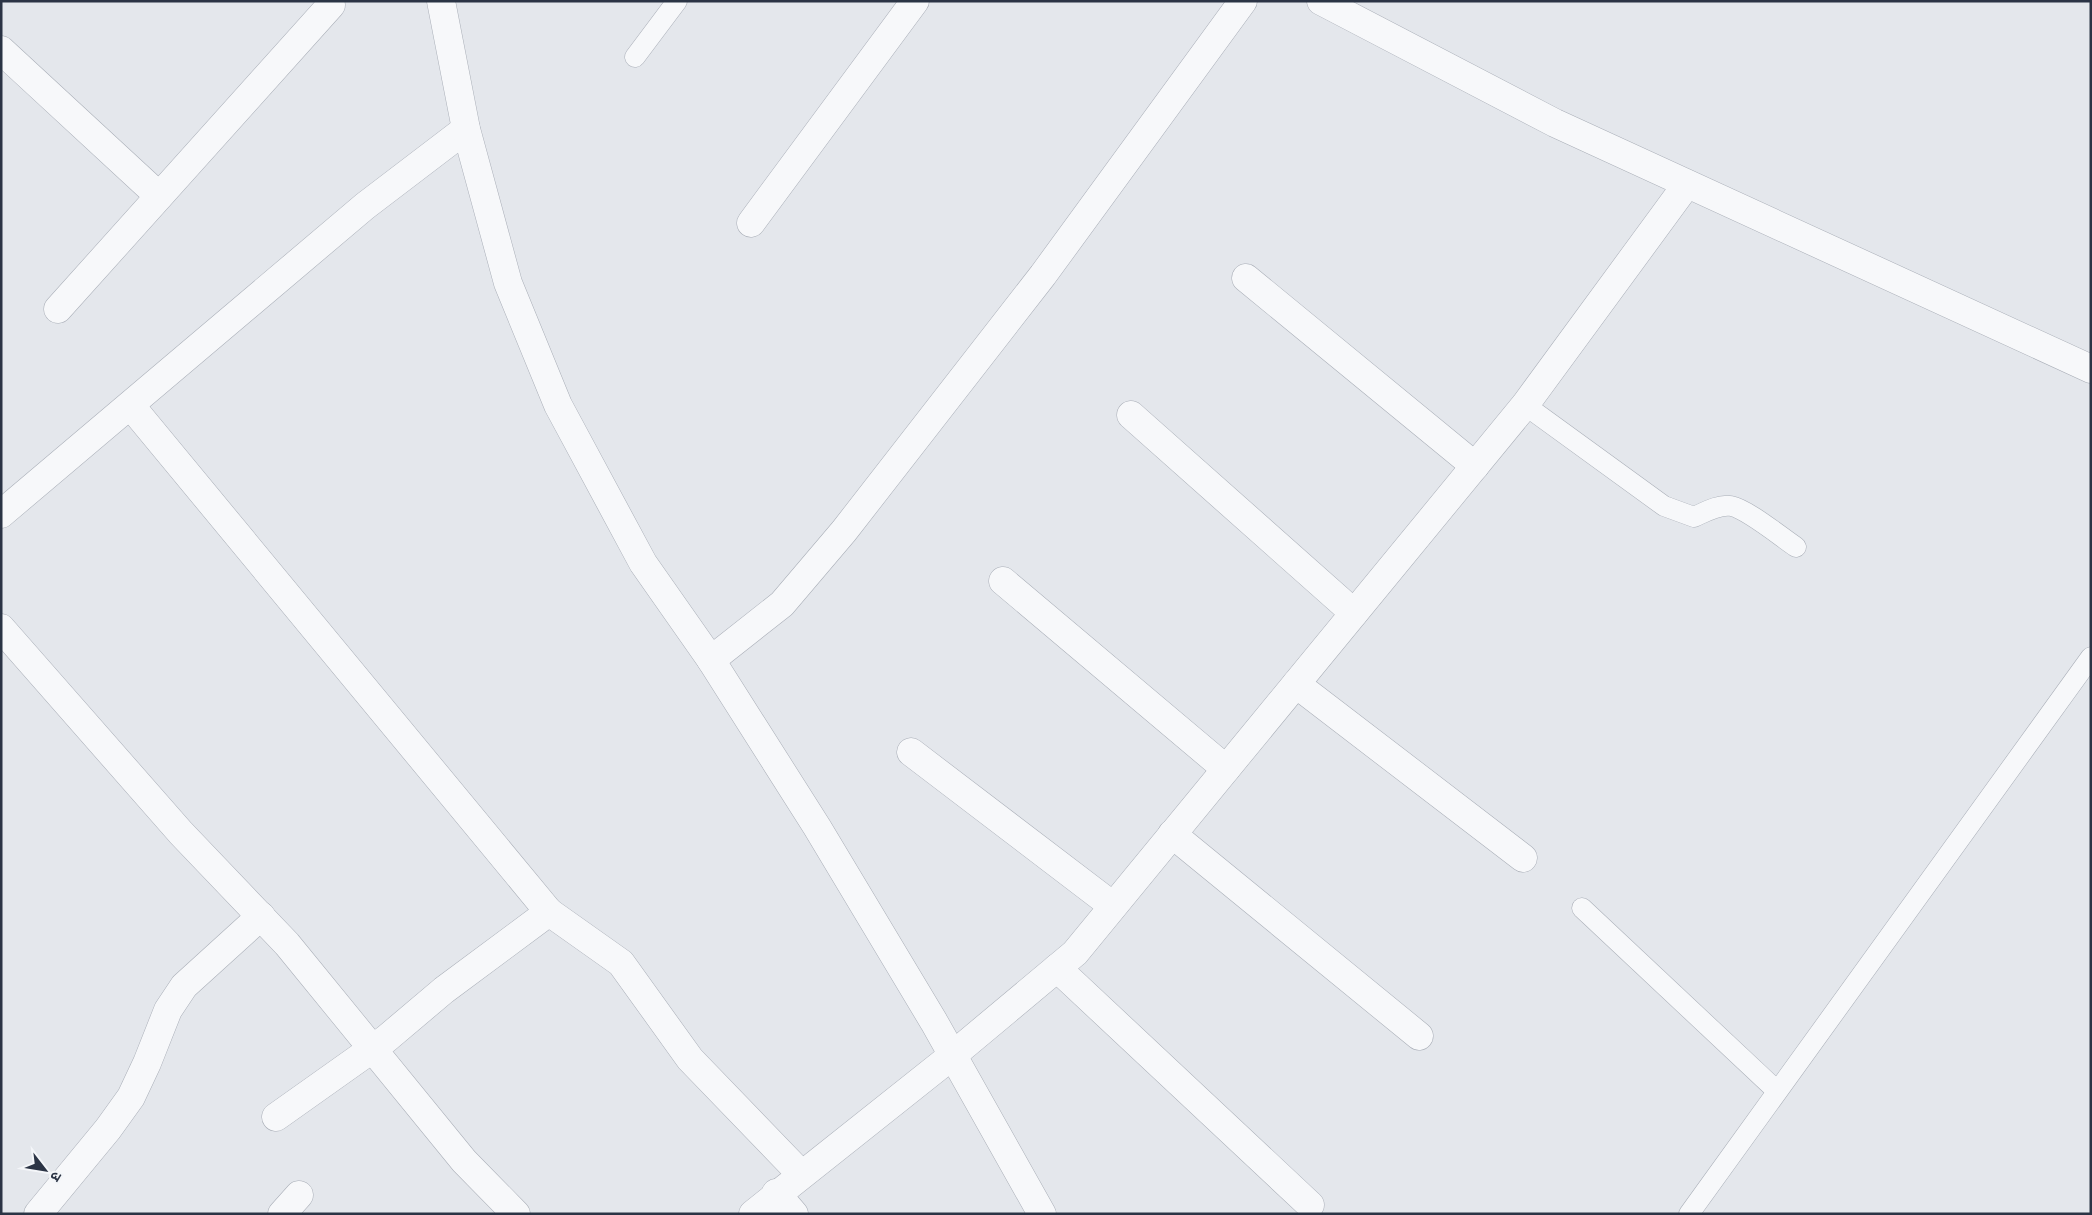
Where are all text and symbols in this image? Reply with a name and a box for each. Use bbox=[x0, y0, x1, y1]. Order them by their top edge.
north arrow bbox=[20, 1145, 70, 1195]
text: उ bbox=[47, 1169, 65, 1185]

